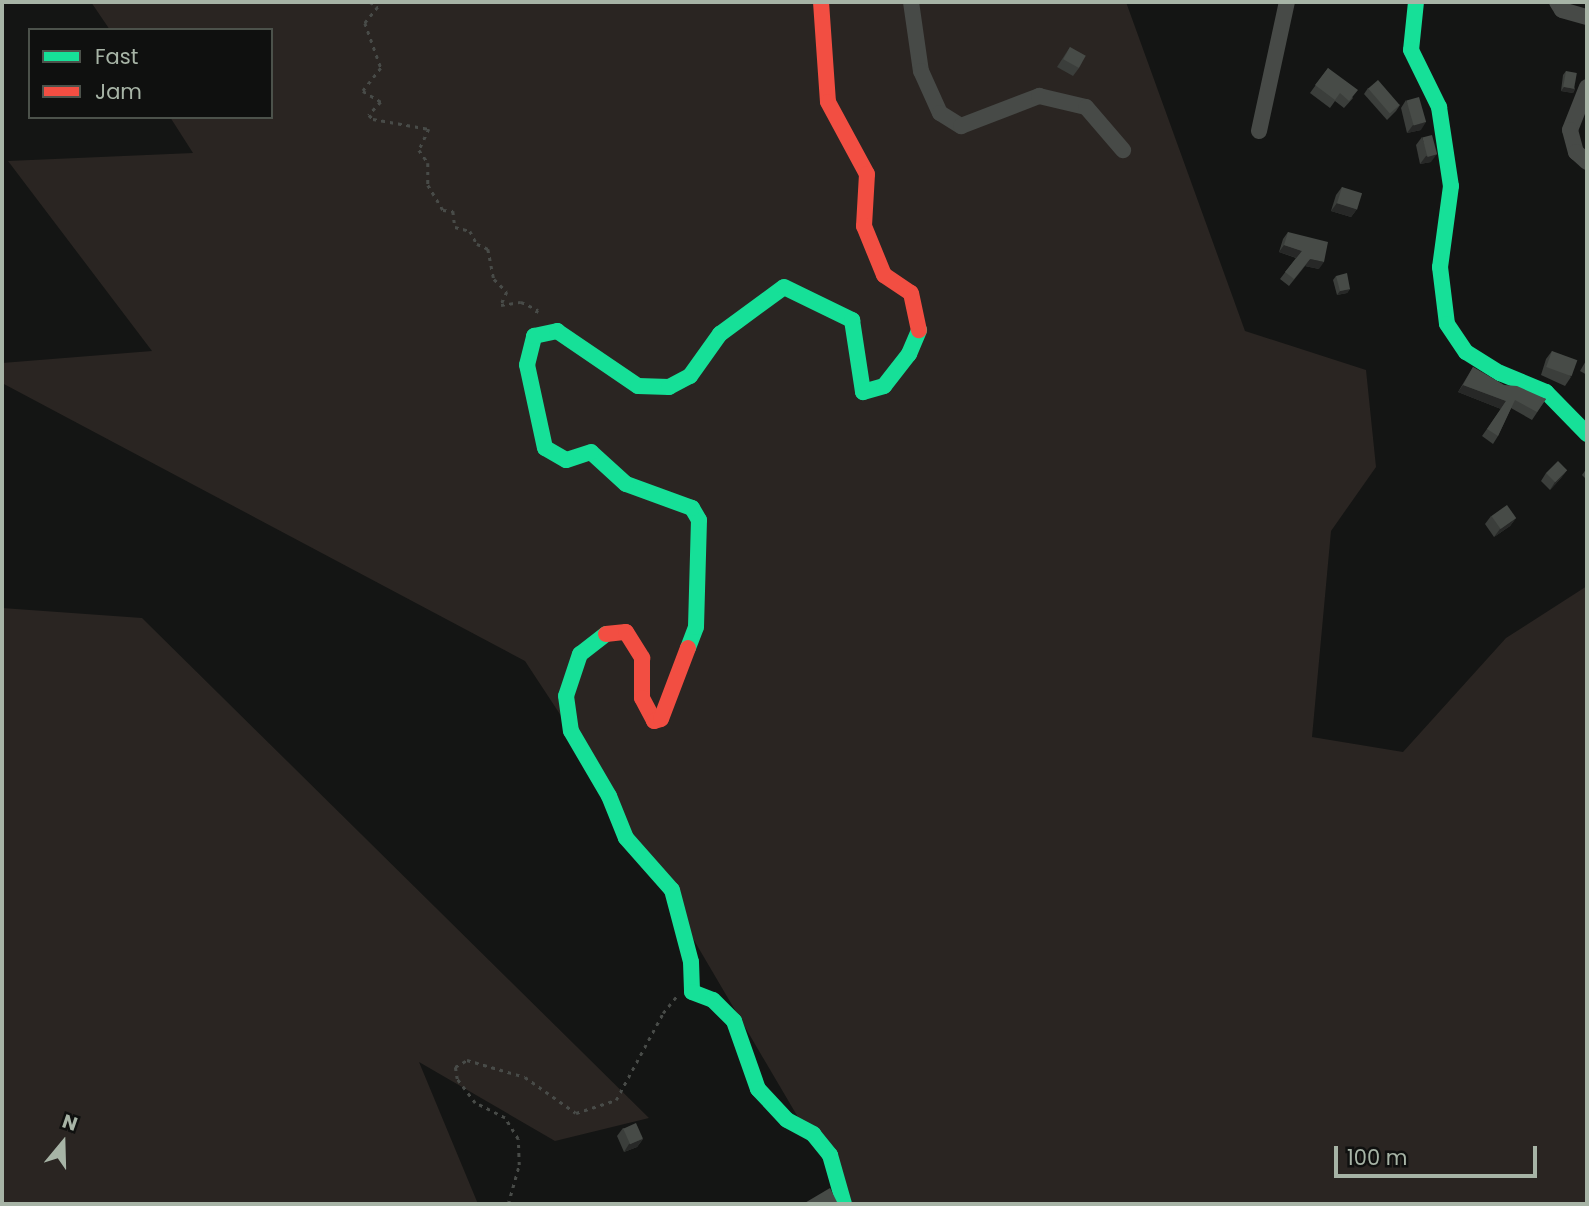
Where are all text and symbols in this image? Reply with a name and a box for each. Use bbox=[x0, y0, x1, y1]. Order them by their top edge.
legend bbox=[28, 28, 273, 119]
text: Fast bbox=[95, 42, 138, 71]
text: Jam bbox=[95, 77, 142, 106]
north arrow bbox=[28, 1108, 98, 1178]
text: N bbox=[59, 1108, 81, 1138]
scale bar bbox=[1337, 1132, 1540, 1176]
text: 100 m bbox=[1347, 1143, 1407, 1172]

